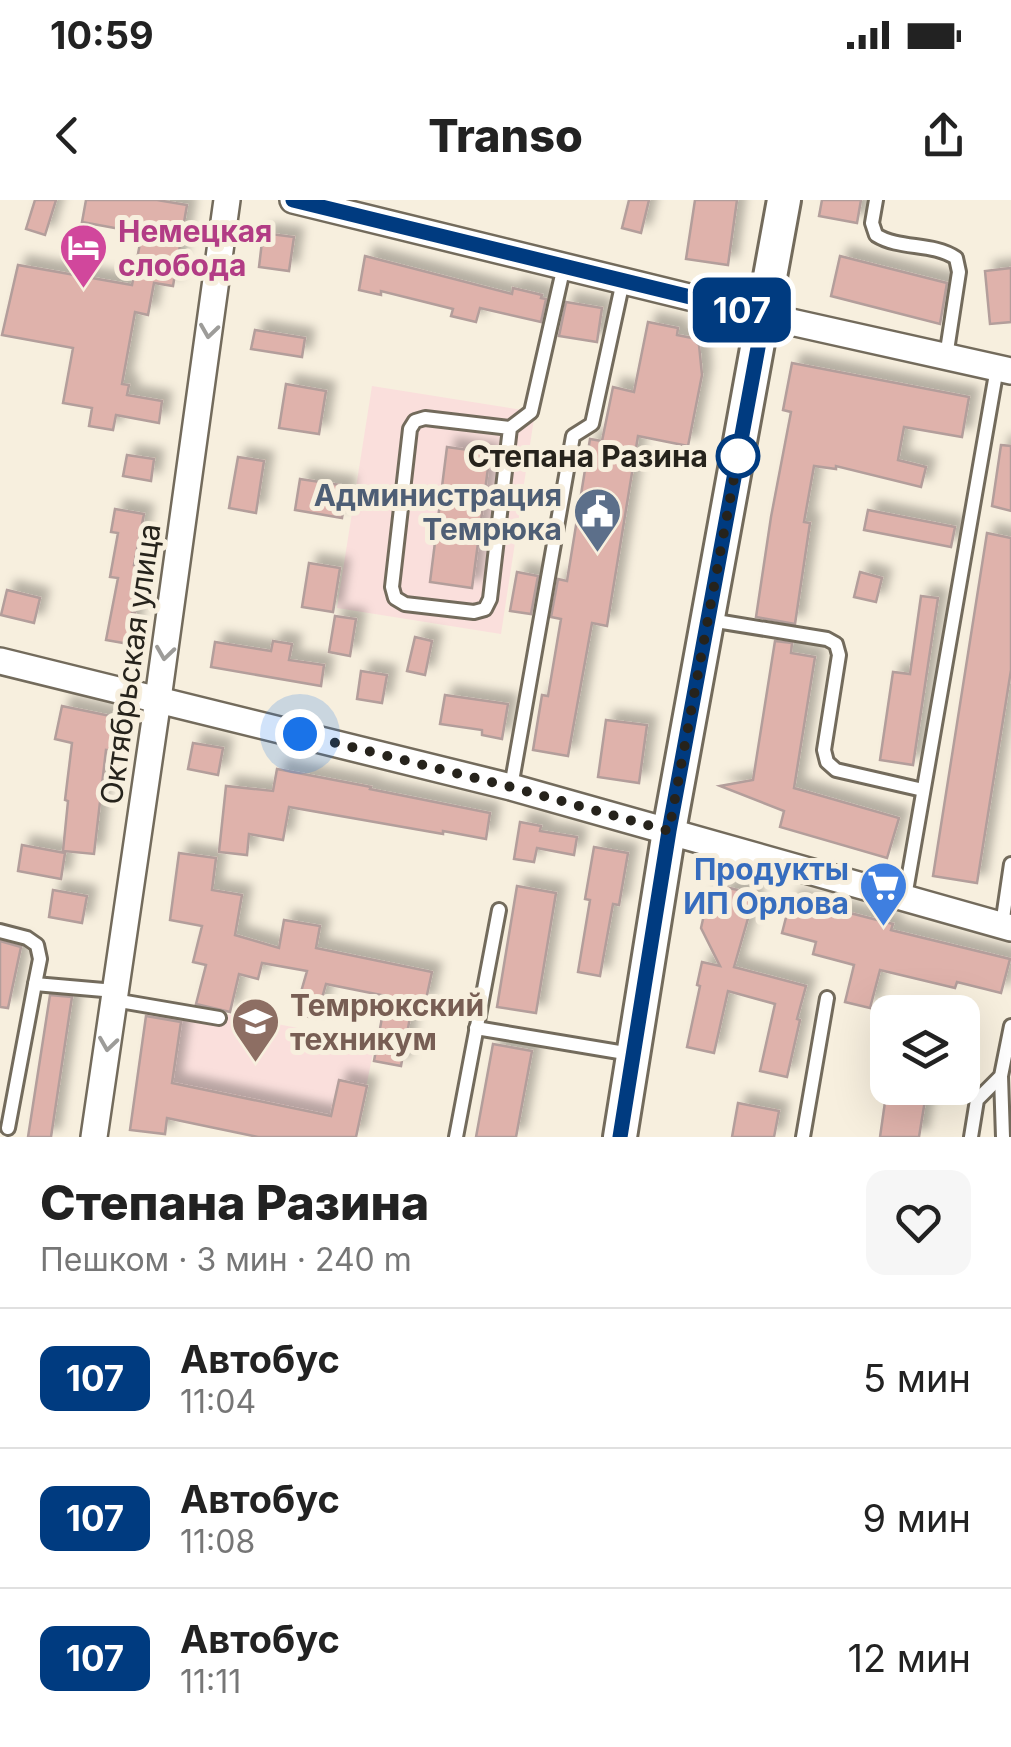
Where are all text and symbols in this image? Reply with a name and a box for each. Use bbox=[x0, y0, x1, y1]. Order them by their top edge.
text: 10:59 bbox=[50, 12, 154, 58]
icon: back bbox=[40, 108, 95, 163]
text: Transo bbox=[428, 108, 583, 163]
icon: share bbox=[916, 108, 971, 163]
place label: Немецкая слобода bbox=[118, 213, 272, 283]
hotel icon: Немецкая слобода bbox=[57, 222, 109, 290]
line badge: 107 bbox=[684, 278, 800, 342]
text: 107 bbox=[713, 289, 771, 331]
one-way arrow bbox=[200, 323, 221, 340]
marker: Степана Разина bbox=[717, 435, 759, 477]
place label: Степана Разина bbox=[468, 438, 708, 474]
place label: Администрация Темрюка bbox=[314, 477, 562, 547]
public building icon: Администрация Темрюка bbox=[571, 486, 623, 554]
street label: Октябрьская улица bbox=[92, 521, 168, 807]
one-way arrow bbox=[155, 645, 176, 662]
your location bbox=[275, 709, 325, 759]
place label: Продукты ИП Орлова bbox=[683, 851, 849, 921]
supermarket icon: Продукты ИП Орлова bbox=[858, 860, 910, 928]
place label: Темрюкский техникум bbox=[290, 987, 484, 1057]
map controls bbox=[870, 995, 980, 1105]
button: layers bbox=[870, 995, 980, 1105]
school or university icon: Темрюкский техникум bbox=[229, 996, 281, 1064]
one-way arrow bbox=[98, 1036, 119, 1052]
button: heart bbox=[866, 1170, 971, 1275]
text: Степана Разина bbox=[40, 1173, 429, 1232]
text: Пешком · 3 мин · 240 m bbox=[40, 1240, 412, 1279]
text: Автобус bbox=[180, 1336, 340, 1382]
text: 5 мин bbox=[863, 1355, 971, 1401]
text: 107 bbox=[66, 1357, 124, 1399]
text: 11:04 bbox=[180, 1382, 256, 1421]
text: Автобус bbox=[180, 1476, 340, 1522]
text: 9 мин bbox=[863, 1495, 971, 1541]
text: 107 bbox=[66, 1497, 124, 1539]
text: 11:08 bbox=[180, 1522, 255, 1561]
text: Автобус bbox=[180, 1616, 340, 1662]
text: 12 мин bbox=[847, 1635, 971, 1681]
text: 107 bbox=[66, 1637, 124, 1679]
text: 11:11 bbox=[180, 1662, 241, 1701]

